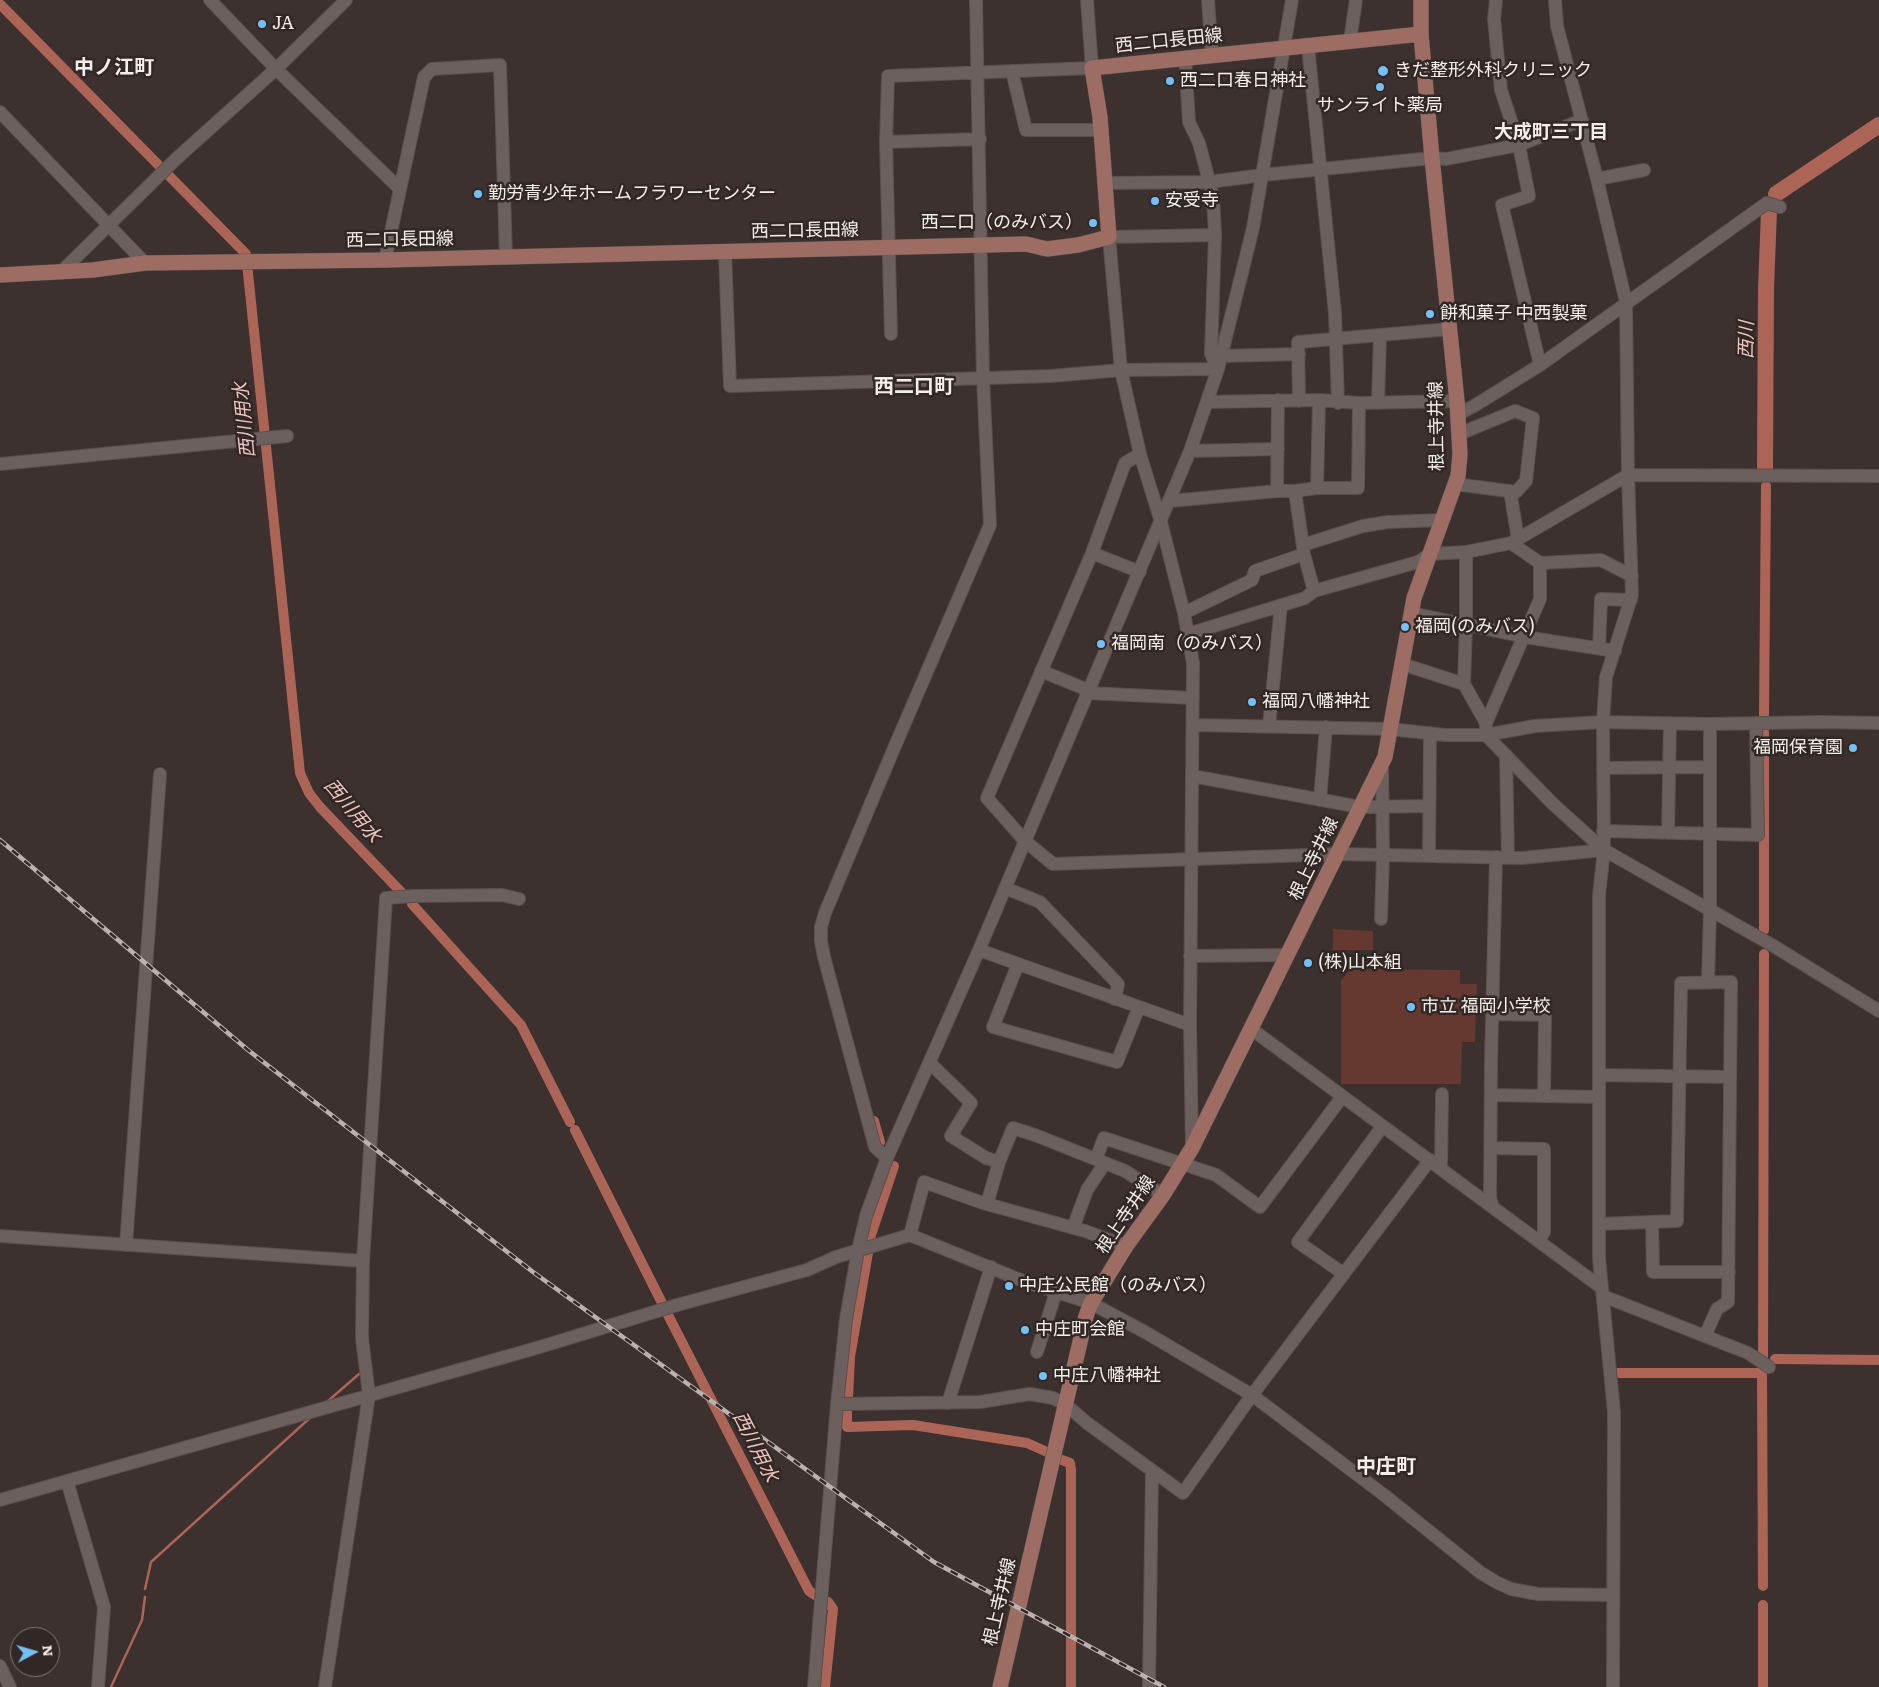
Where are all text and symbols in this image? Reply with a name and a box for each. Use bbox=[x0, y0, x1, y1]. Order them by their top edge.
place label: JA bbox=[272, 13, 294, 35]
marker: JA bbox=[256, 18, 268, 30]
street label: 西二口長田線 bbox=[1114, 25, 1224, 57]
district label: 中ノ江町 bbox=[74, 56, 154, 80]
place label: きだ整形外科クリニック bbox=[1394, 60, 1592, 82]
marker: きだ整形外科クリニック bbox=[1376, 64, 1390, 78]
place label: 西二口春日神社 bbox=[1180, 70, 1306, 92]
marker: 西二口春日神社 bbox=[1164, 75, 1176, 87]
marker: サンライト薬局 bbox=[1374, 81, 1386, 93]
place label: サンライト薬局 bbox=[1317, 95, 1443, 117]
district label: 大成町三丁目 bbox=[1494, 121, 1608, 143]
place label: 勤労青少年ホームフラワーセンター bbox=[488, 183, 776, 205]
marker: 勤労青少年ホームフラワーセンター bbox=[472, 188, 484, 200]
place label: 安受寺 bbox=[1165, 190, 1219, 212]
marker: 安受寺 bbox=[1149, 195, 1161, 207]
place label: 西二口（のみバス） bbox=[921, 212, 1083, 234]
marker: 西二口（のみバス） bbox=[1087, 217, 1099, 229]
street label: 西二口長田線 bbox=[751, 219, 859, 243]
street label: 西二口長田線 bbox=[346, 228, 454, 252]
place label: 餅和菓子 中西製菓 bbox=[1440, 303, 1588, 325]
marker: 餅和菓子 中西製菓 bbox=[1424, 308, 1436, 320]
water label: 西川 bbox=[1735, 321, 1759, 359]
district label: 西二口町 bbox=[874, 375, 954, 399]
water label: 西川用水 bbox=[230, 381, 260, 459]
street label: 根上寺井線 bbox=[1425, 381, 1449, 471]
place label: 福岡(のみバス) bbox=[1415, 616, 1535, 638]
marker: 福岡(のみバス) bbox=[1399, 621, 1411, 633]
place label: 福岡南（のみバス） bbox=[1111, 633, 1273, 655]
marker: 福岡南（のみバス） bbox=[1095, 638, 1107, 650]
place label: 福岡八幡神社 bbox=[1262, 691, 1370, 713]
marker: 福岡八幡神社 bbox=[1246, 696, 1258, 708]
place label: 福岡保育園 bbox=[1753, 737, 1843, 759]
marker: 福岡保育園 bbox=[1847, 742, 1859, 754]
water label: 西川用水 bbox=[319, 775, 385, 847]
street label: 根上寺井線 bbox=[1285, 814, 1343, 904]
place label: (株)山本組 bbox=[1318, 952, 1402, 974]
marker: (株)山本組 bbox=[1302, 957, 1314, 969]
place label: 市立 福岡小学校 bbox=[1421, 996, 1551, 1018]
marker: 市立 福岡小学校 bbox=[1405, 1001, 1417, 1013]
street label: 根上寺井線 bbox=[1092, 1172, 1160, 1258]
place label: 中庄公民館（のみバス） bbox=[1019, 1275, 1217, 1297]
marker: 中庄公民館（のみバス） bbox=[1003, 1280, 1015, 1292]
place label: 中庄町会館 bbox=[1035, 1319, 1125, 1341]
marker: 中庄町会館 bbox=[1019, 1324, 1031, 1336]
place label: 中庄八幡神社 bbox=[1053, 1365, 1161, 1387]
marker: 中庄八幡神社 bbox=[1037, 1370, 1049, 1382]
water label: 西川用水 bbox=[728, 1408, 782, 1486]
district label: 中庄町 bbox=[1356, 1455, 1416, 1479]
street label: 根上寺井線 bbox=[979, 1556, 1021, 1648]
north arrow bbox=[10, 1627, 60, 1677]
text: N bbox=[38, 1644, 59, 1657]

